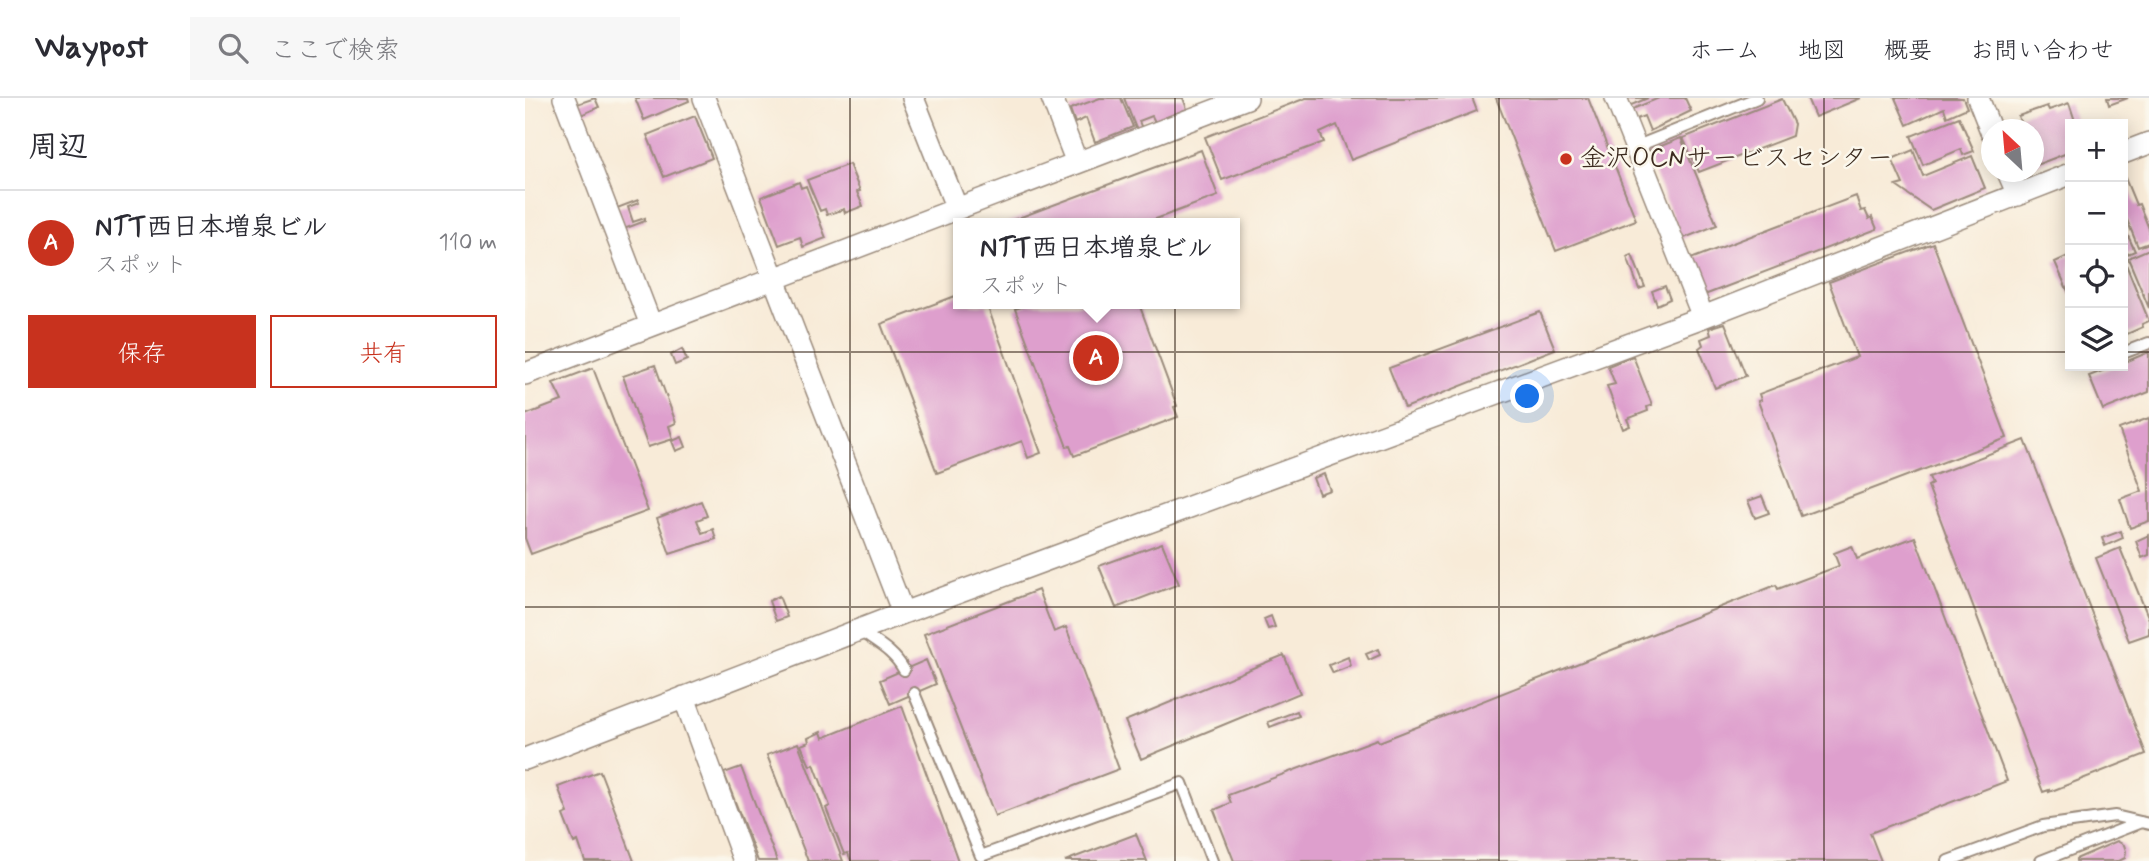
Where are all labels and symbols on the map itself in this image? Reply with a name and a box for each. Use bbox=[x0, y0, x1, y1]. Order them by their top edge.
north arrow bbox=[1981, 119, 2044, 182]
place label: 金沢OCNサービスセンター bbox=[1580, 142, 1893, 176]
marker: 金沢OCNサービスセンター bbox=[1558, 151, 1574, 167]
pin: A bbox=[1073, 332, 1119, 384]
your location bbox=[1510, 379, 1544, 413]

